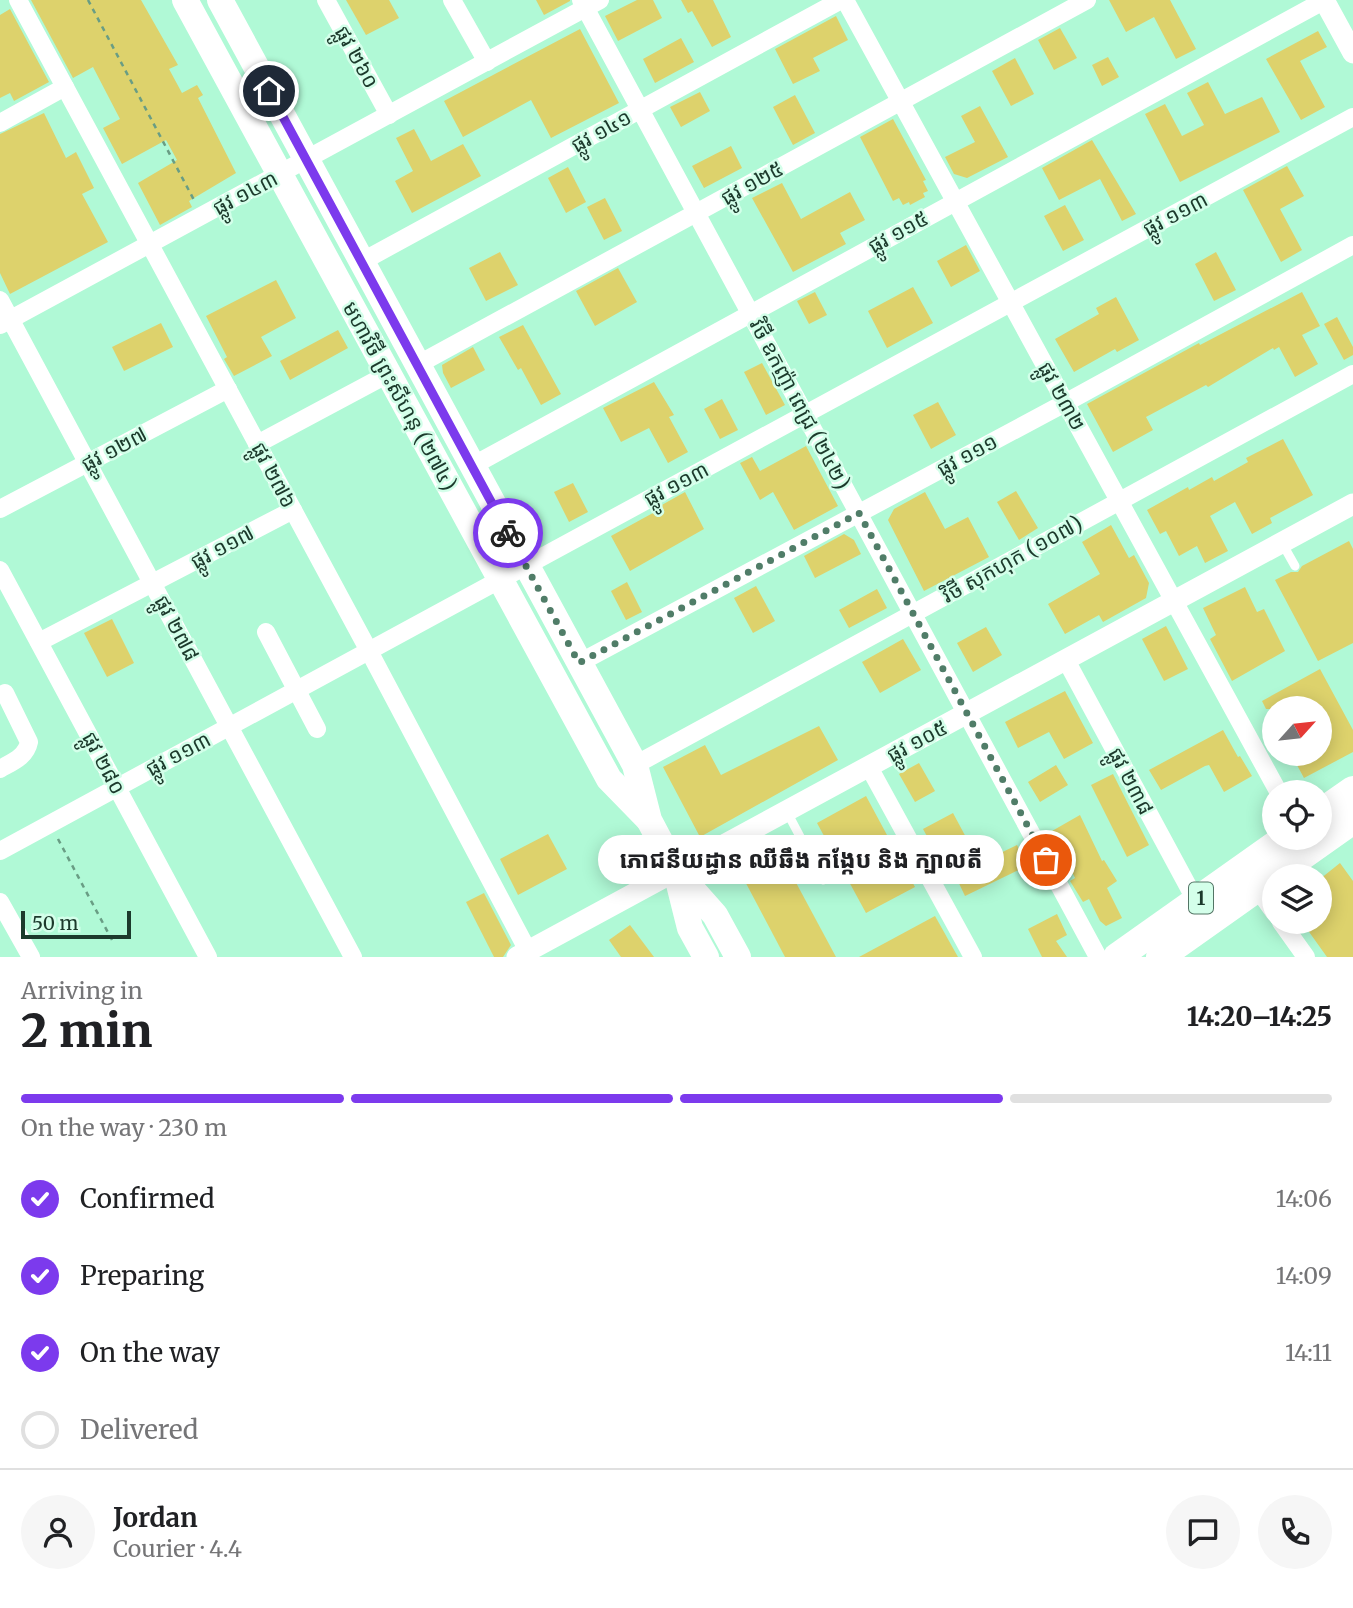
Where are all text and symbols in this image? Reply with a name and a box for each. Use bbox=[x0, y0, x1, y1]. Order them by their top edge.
street label: ផ្លូវ ២៦០ bbox=[323, 21, 385, 96]
pin bbox=[239, 61, 299, 121]
icon: home bbox=[250, 72, 288, 110]
street label: ផ្លូវ ១៤១ bbox=[566, 103, 639, 164]
street label: ផ្លូវ ១២៥ bbox=[716, 155, 791, 217]
street label: ផ្លូវ ១៤៣ bbox=[208, 165, 285, 227]
street label: ផ្លូវ ១១៣ bbox=[1138, 186, 1215, 248]
street label: ផ្លូវ ១១៥ bbox=[863, 204, 936, 265]
street label: មហាវិថី ព្រះសីហនុ (២៧៤) bbox=[336, 297, 463, 496]
street label: វិថី ឧកញ៉ា ពេជ្រ (២៤២) bbox=[743, 313, 856, 494]
street label: ផ្លូវ ២៣២ bbox=[1027, 357, 1092, 438]
street label: ផ្លូវ ១២៧ bbox=[76, 420, 154, 483]
street label: ផ្លូវ ១១១ bbox=[932, 428, 1005, 488]
street label: ផ្លូវ ២៧៦ bbox=[240, 437, 303, 515]
street label: ផ្លូវ ១១៣ bbox=[639, 456, 716, 518]
courier bbox=[473, 498, 543, 568]
street label: វិថី សុកហុក (១០៧) bbox=[936, 509, 1087, 610]
icon: bike bbox=[489, 514, 527, 552]
street label: ផ្លូវ ១១៧ bbox=[186, 519, 261, 580]
street label: ផ្លូវ ២៧៨ bbox=[143, 590, 206, 668]
north arrow bbox=[1262, 696, 1332, 766]
map controls bbox=[1262, 696, 1332, 934]
street label: ផ្លូវ ១០៥ bbox=[882, 714, 955, 774]
street label: ផ្លូវ ១១៣ bbox=[141, 726, 218, 788]
street label: ផ្លូវ ២៨០ bbox=[71, 727, 132, 802]
street label: ផ្លូវ ២៣៨ bbox=[1097, 743, 1160, 822]
button: locate bbox=[1262, 780, 1332, 850]
pin bbox=[1016, 830, 1076, 890]
callout: ភោជនីយដ្ធាន ឈីឆឹង កង្កែប និង ក្បាលតី bbox=[598, 836, 1004, 884]
icon: bag bbox=[1027, 841, 1065, 879]
text: ភោជនីយដ្ធាន ឈីឆឹង កង្កែប និង ក្បាលតី bbox=[619, 845, 983, 874]
button: layers bbox=[1262, 864, 1332, 934]
road number: 1 bbox=[1189, 882, 1213, 914]
scale bar bbox=[21, 908, 131, 940]
text: 50 m bbox=[32, 911, 78, 935]
text: Arriving in bbox=[21, 976, 143, 1005]
text: 14:20–14:25 bbox=[1187, 1000, 1332, 1033]
text: 2 min bbox=[21, 1002, 153, 1060]
text: On the way · 230 m bbox=[21, 1113, 227, 1142]
icon: check bbox=[21, 1180, 59, 1218]
text: Confirmed bbox=[80, 1182, 215, 1215]
text: 14:06 bbox=[1276, 1184, 1332, 1213]
icon: check bbox=[21, 1257, 59, 1295]
text: Preparing bbox=[80, 1259, 204, 1292]
text: 14:09 bbox=[1276, 1261, 1332, 1290]
icon: check bbox=[21, 1334, 59, 1372]
text: On the way bbox=[80, 1336, 220, 1369]
text: 14:11 bbox=[1285, 1338, 1332, 1367]
text: Delivered bbox=[80, 1413, 199, 1446]
button: person bbox=[21, 1495, 95, 1569]
button: chat bbox=[1166, 1495, 1240, 1569]
button: phone bbox=[1258, 1495, 1332, 1569]
text: Jordan bbox=[113, 1501, 198, 1534]
text: Courier · 4.4 bbox=[113, 1534, 242, 1563]

